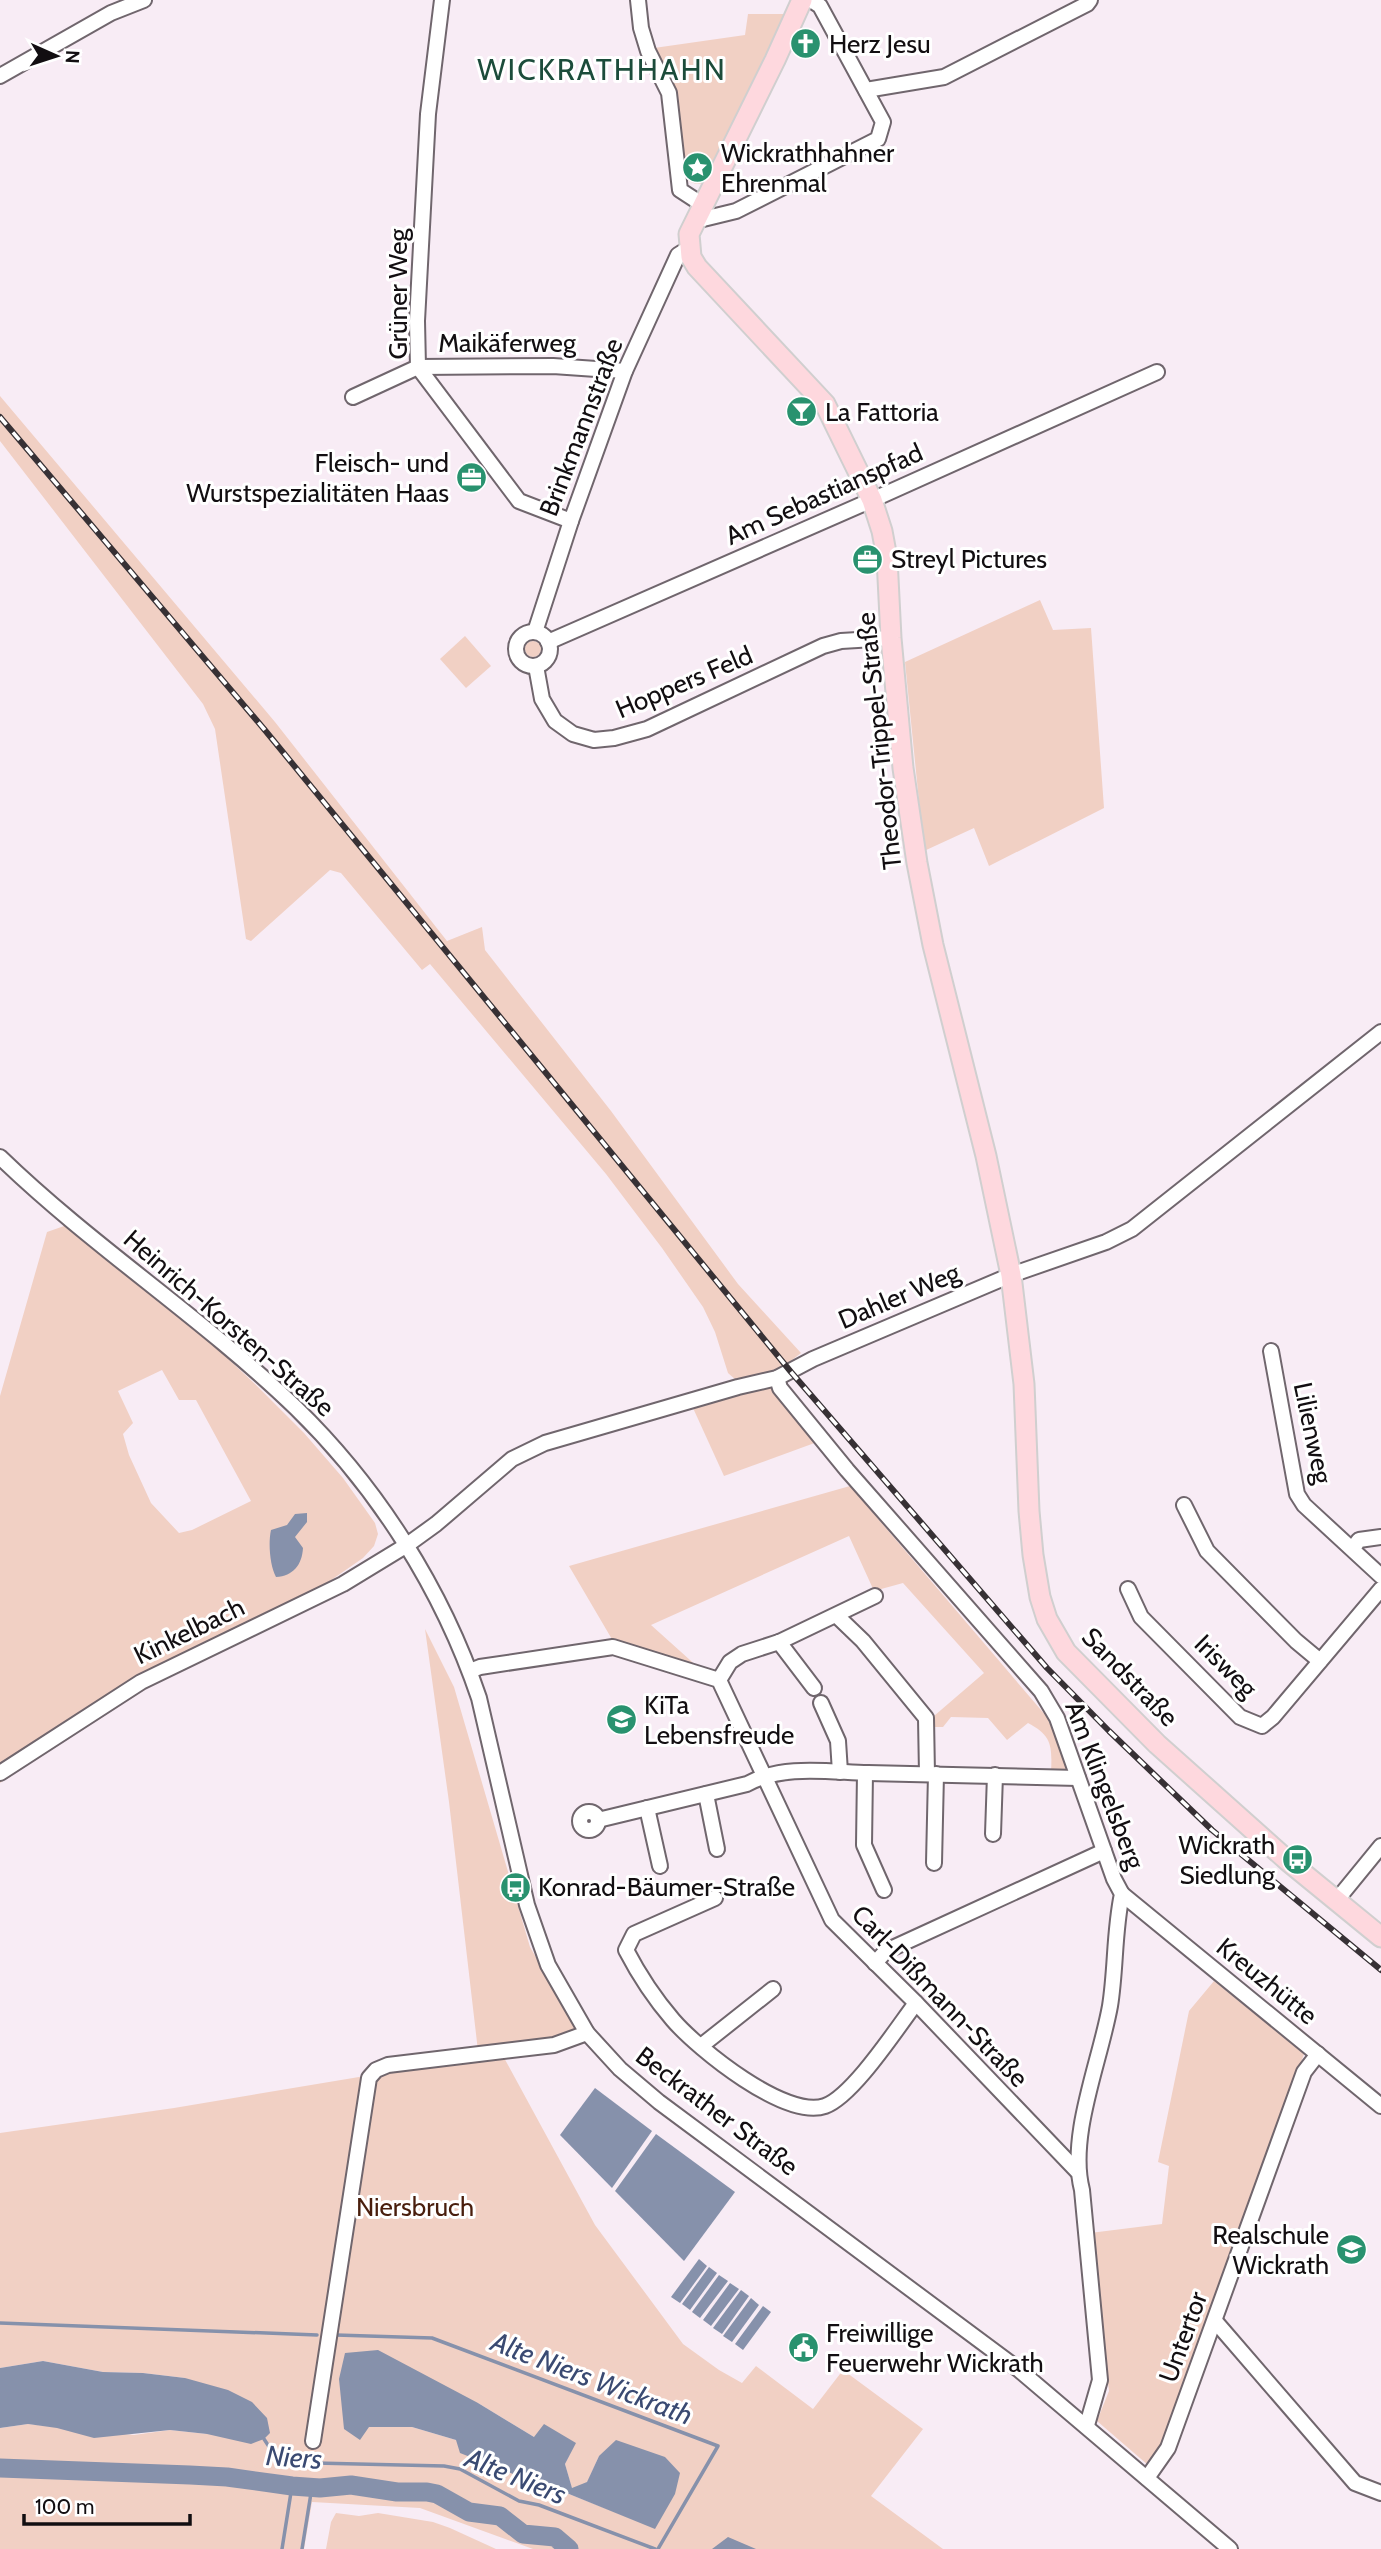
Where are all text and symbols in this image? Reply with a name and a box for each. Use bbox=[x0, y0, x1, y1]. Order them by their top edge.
north arrow bbox=[21, 21, 91, 91]
church icon: Herz Jesu bbox=[789, 27, 823, 61]
place label: Herz Jesu bbox=[829, 28, 931, 60]
text: N bbox=[61, 50, 84, 64]
district label: WICKRATHHAHN bbox=[477, 51, 727, 88]
place label: Wickrathhahner Ehrenmal bbox=[721, 137, 895, 199]
place icon: Wickrathhahner Ehrenmal bbox=[681, 151, 715, 185]
street label: Grüner Weg bbox=[382, 227, 414, 359]
street label: Maikäferweg bbox=[438, 327, 577, 359]
street label: Brinkmannstraße bbox=[532, 334, 630, 520]
bar icon: La Fattoria bbox=[785, 395, 819, 429]
place label: La Fattoria bbox=[825, 396, 939, 428]
street label: Am Sebastianspfad bbox=[720, 436, 928, 552]
place label: Fleisch- und Wurstspezialitäten Haas bbox=[186, 447, 449, 509]
office icon: Fleisch- und Wurstspezialitäten Haas bbox=[455, 461, 489, 495]
office icon: Streyl Pictures bbox=[851, 542, 885, 576]
place label: Streyl Pictures bbox=[891, 543, 1047, 575]
street label: Theodor-Trippel-Straße bbox=[850, 611, 908, 871]
street label: Hoppers Feld bbox=[611, 639, 757, 725]
street label: Heinrich-Korsten-Straße bbox=[117, 1223, 341, 1423]
street label: Dahler Weg bbox=[834, 1256, 965, 1336]
street label: Lilienweg bbox=[1287, 1379, 1340, 1488]
street label: Kinkelbach bbox=[129, 1591, 249, 1671]
street label: Sandstraße bbox=[1075, 1621, 1185, 1733]
street label: Irisweg bbox=[1188, 1628, 1265, 1705]
place label: KiTa Lebensfreude bbox=[644, 1689, 794, 1751]
street label: Am Klingelsberg bbox=[1058, 1696, 1152, 1875]
school or university icon: KiTa Lebensfreude bbox=[604, 1703, 638, 1737]
place label: Wickrath Siedlung bbox=[1178, 1829, 1276, 1891]
bus stop icon: Wickrath Siedlung bbox=[1281, 1843, 1315, 1877]
bus stop icon: Konrad-Bäumer-Straße bbox=[498, 1870, 532, 1904]
place label: Konrad-Bäumer-Straße bbox=[538, 1871, 795, 1903]
street label: Carl-Dißmann-Straße bbox=[845, 1898, 1035, 2094]
street label: Kreuzhütte bbox=[1210, 1931, 1324, 2031]
street label: Beckrather Straße bbox=[629, 2040, 805, 2182]
park label: Niersbruch bbox=[356, 2191, 474, 2223]
place label: Realschule Wickrath bbox=[1212, 2219, 1329, 2281]
school or university icon: Realschule Wickrath bbox=[1335, 2233, 1369, 2267]
street label: Untertor bbox=[1152, 2287, 1214, 2387]
place label: Freiwillige Feuerwehr Wickrath bbox=[826, 2317, 1044, 2379]
water label: Alte Niers Wickrath bbox=[485, 2323, 697, 2432]
public building icon: Freiwillige Feuerwehr Wickrath bbox=[786, 2331, 820, 2365]
water label: Niers bbox=[265, 2438, 323, 2476]
water label: Alte Niers bbox=[459, 2440, 571, 2512]
scale bar bbox=[24, 2482, 191, 2526]
text: 100 m bbox=[35, 2494, 94, 2519]

